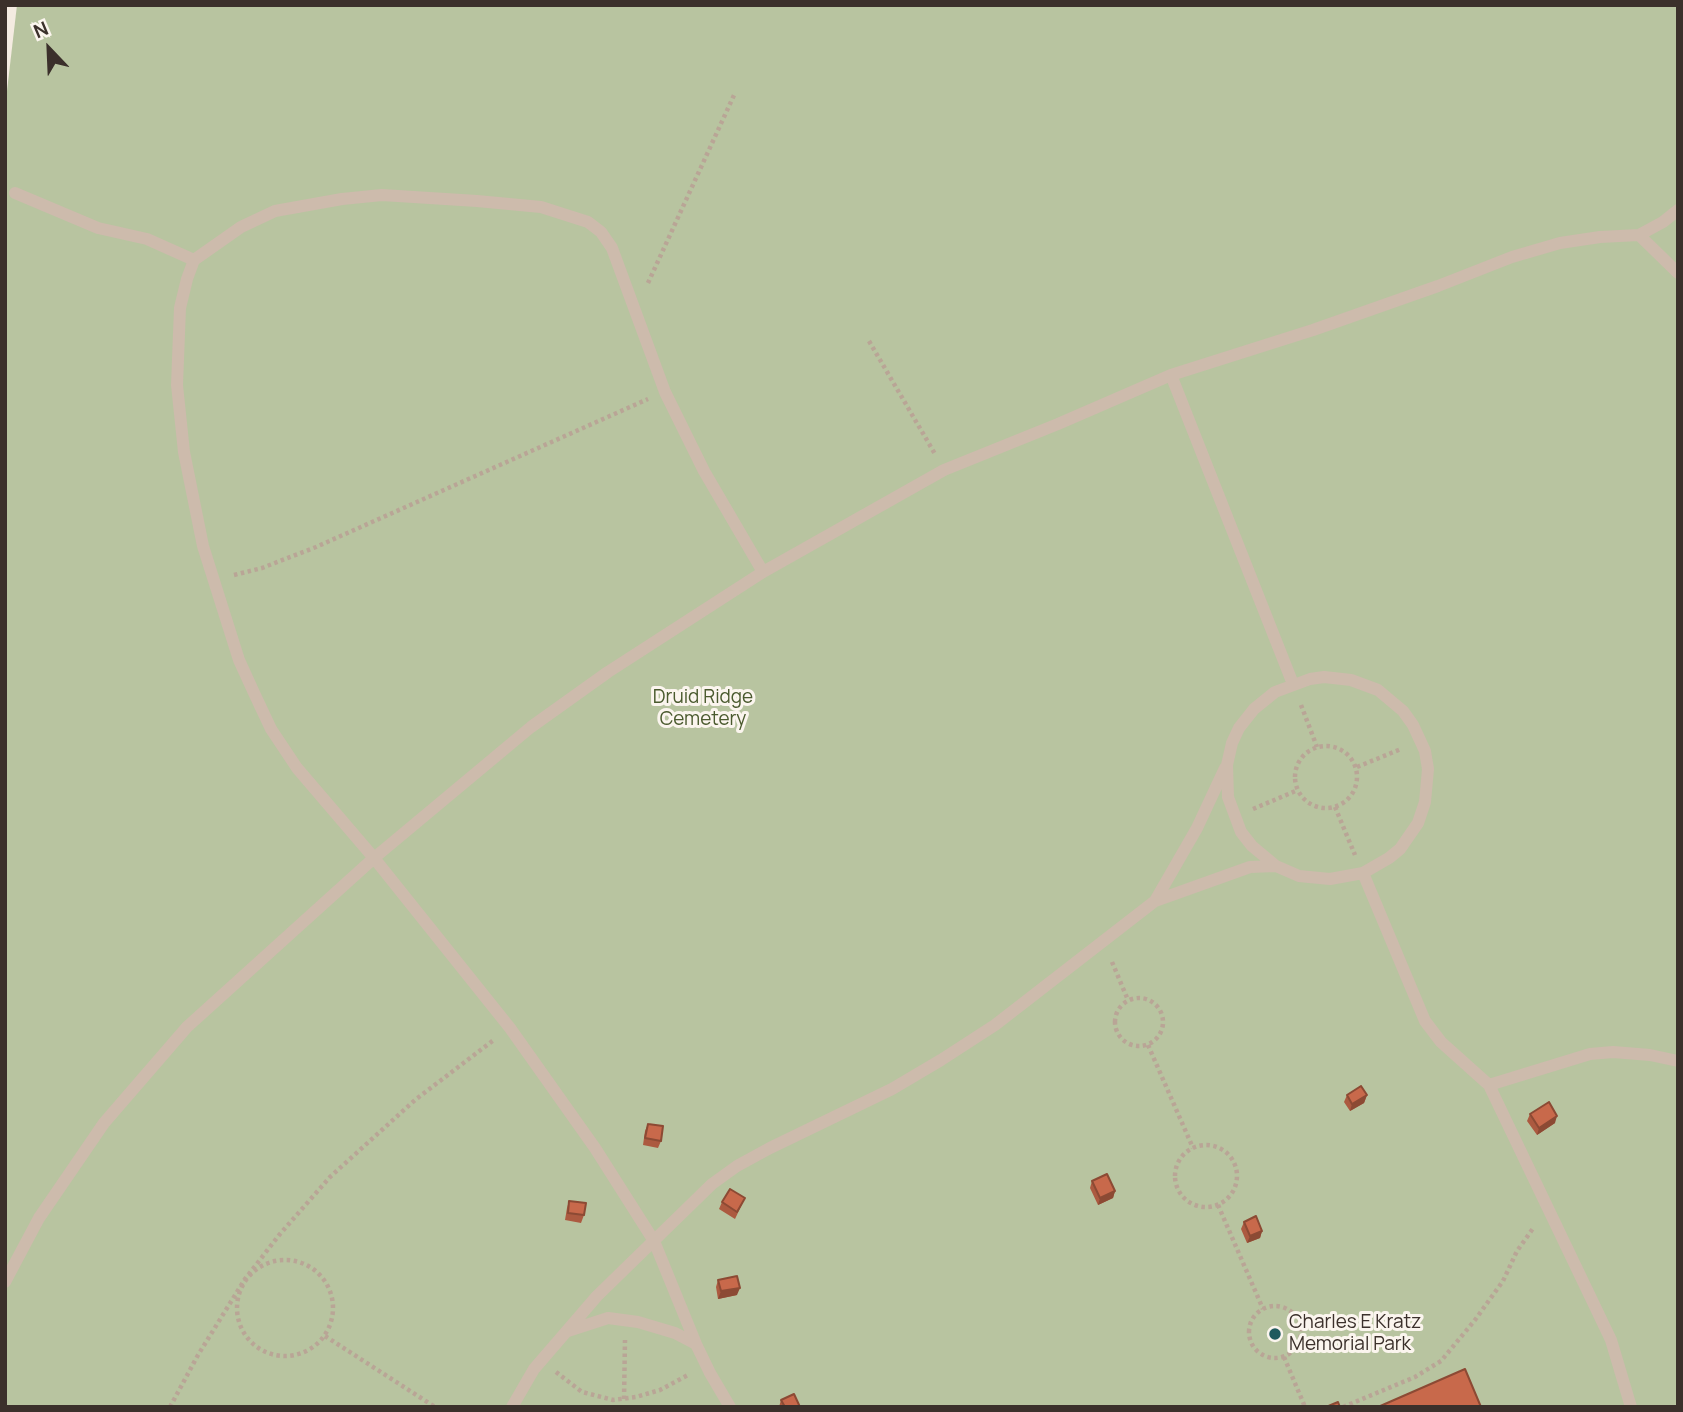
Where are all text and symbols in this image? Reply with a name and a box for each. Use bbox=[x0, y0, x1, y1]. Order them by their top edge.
north arrow bbox=[14, 14, 84, 84]
text: N bbox=[29, 15, 52, 44]
park label: Druid Ridge Cemetery bbox=[653, 687, 753, 731]
place label: Charles E Kratz Memorial Park bbox=[1289, 1312, 1421, 1356]
marker: Charles E Kratz Memorial Park bbox=[1267, 1326, 1283, 1342]

